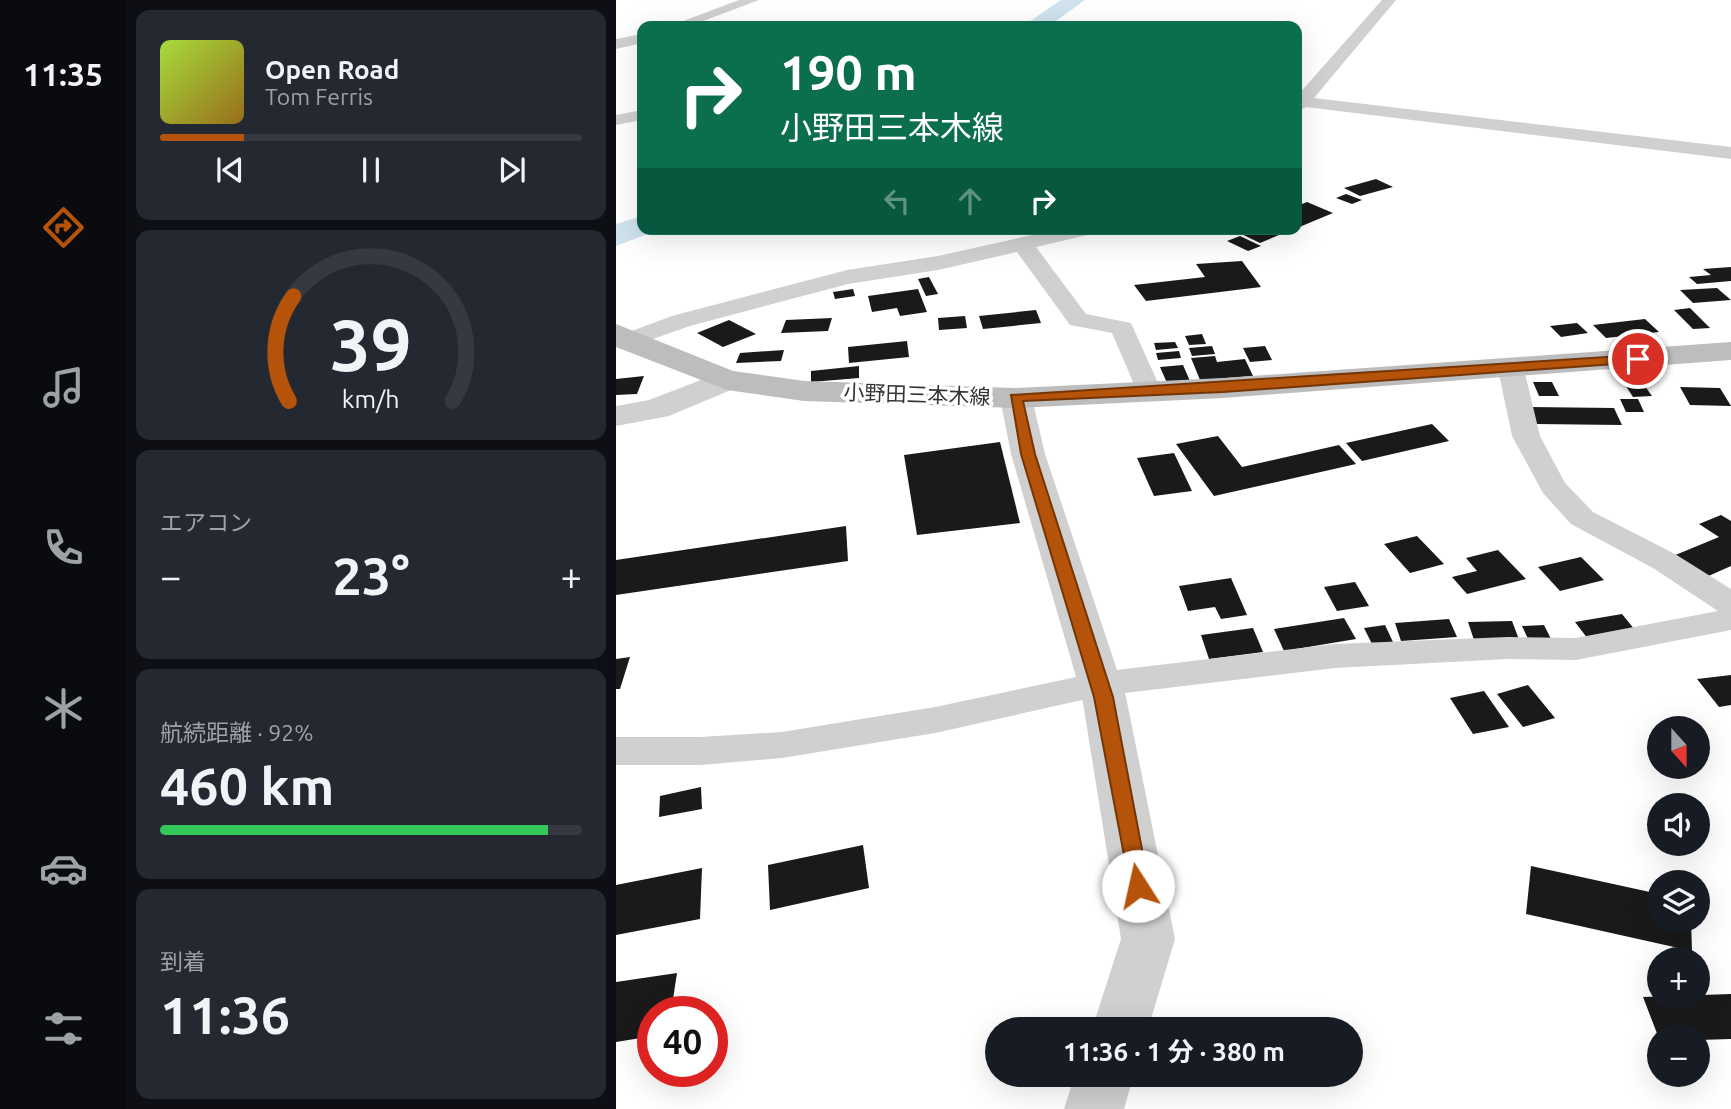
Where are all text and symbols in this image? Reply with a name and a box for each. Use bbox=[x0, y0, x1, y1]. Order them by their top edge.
text: 190 m bbox=[780, 44, 917, 99]
icon: right bbox=[665, 49, 756, 140]
text: Open Road bbox=[265, 55, 399, 84]
text: 11:35 bbox=[23, 56, 103, 92]
text: Tom Ferris bbox=[265, 84, 373, 109]
text: 小野田三本木線 bbox=[780, 109, 1004, 145]
icon: previous bbox=[211, 151, 249, 189]
icon: pause bbox=[352, 151, 390, 189]
icon: next bbox=[493, 151, 531, 189]
icon: left bbox=[878, 182, 916, 220]
icon: ahead bbox=[951, 182, 989, 220]
icon: right bbox=[1024, 182, 1062, 220]
icon: directions bbox=[39, 203, 88, 252]
text: 39 bbox=[330, 303, 412, 385]
pin bbox=[1608, 329, 1668, 389]
icon: arrive bbox=[1619, 340, 1657, 378]
icon: music bbox=[39, 363, 88, 412]
street label: 小野田三本木線 bbox=[843, 379, 991, 409]
text: km/h bbox=[342, 384, 400, 412]
text: エアコン bbox=[160, 510, 252, 535]
icon: phone bbox=[39, 523, 88, 572]
text: 23° bbox=[332, 547, 410, 605]
text: − bbox=[160, 555, 181, 597]
text: + bbox=[561, 555, 582, 597]
icon: climate bbox=[39, 684, 88, 733]
north arrow bbox=[1647, 716, 1710, 779]
map controls bbox=[1647, 716, 1710, 1087]
text: 航続距離 · 92% bbox=[160, 720, 313, 745]
text: 460 km bbox=[160, 757, 334, 815]
button: sound bbox=[1647, 793, 1710, 856]
icon: car bbox=[39, 844, 88, 893]
position arrow bbox=[1101, 849, 1175, 923]
button: layers bbox=[1647, 870, 1710, 933]
button: + bbox=[1647, 947, 1710, 1010]
text: 到着 bbox=[160, 949, 206, 974]
text: 11:36 bbox=[160, 986, 290, 1044]
speed limit sign: 40 bbox=[637, 996, 728, 1087]
icon: filters bbox=[39, 1004, 88, 1053]
button: − bbox=[1647, 1024, 1710, 1087]
text: 11:36 · 1 分 · 380 m bbox=[1063, 1037, 1285, 1066]

